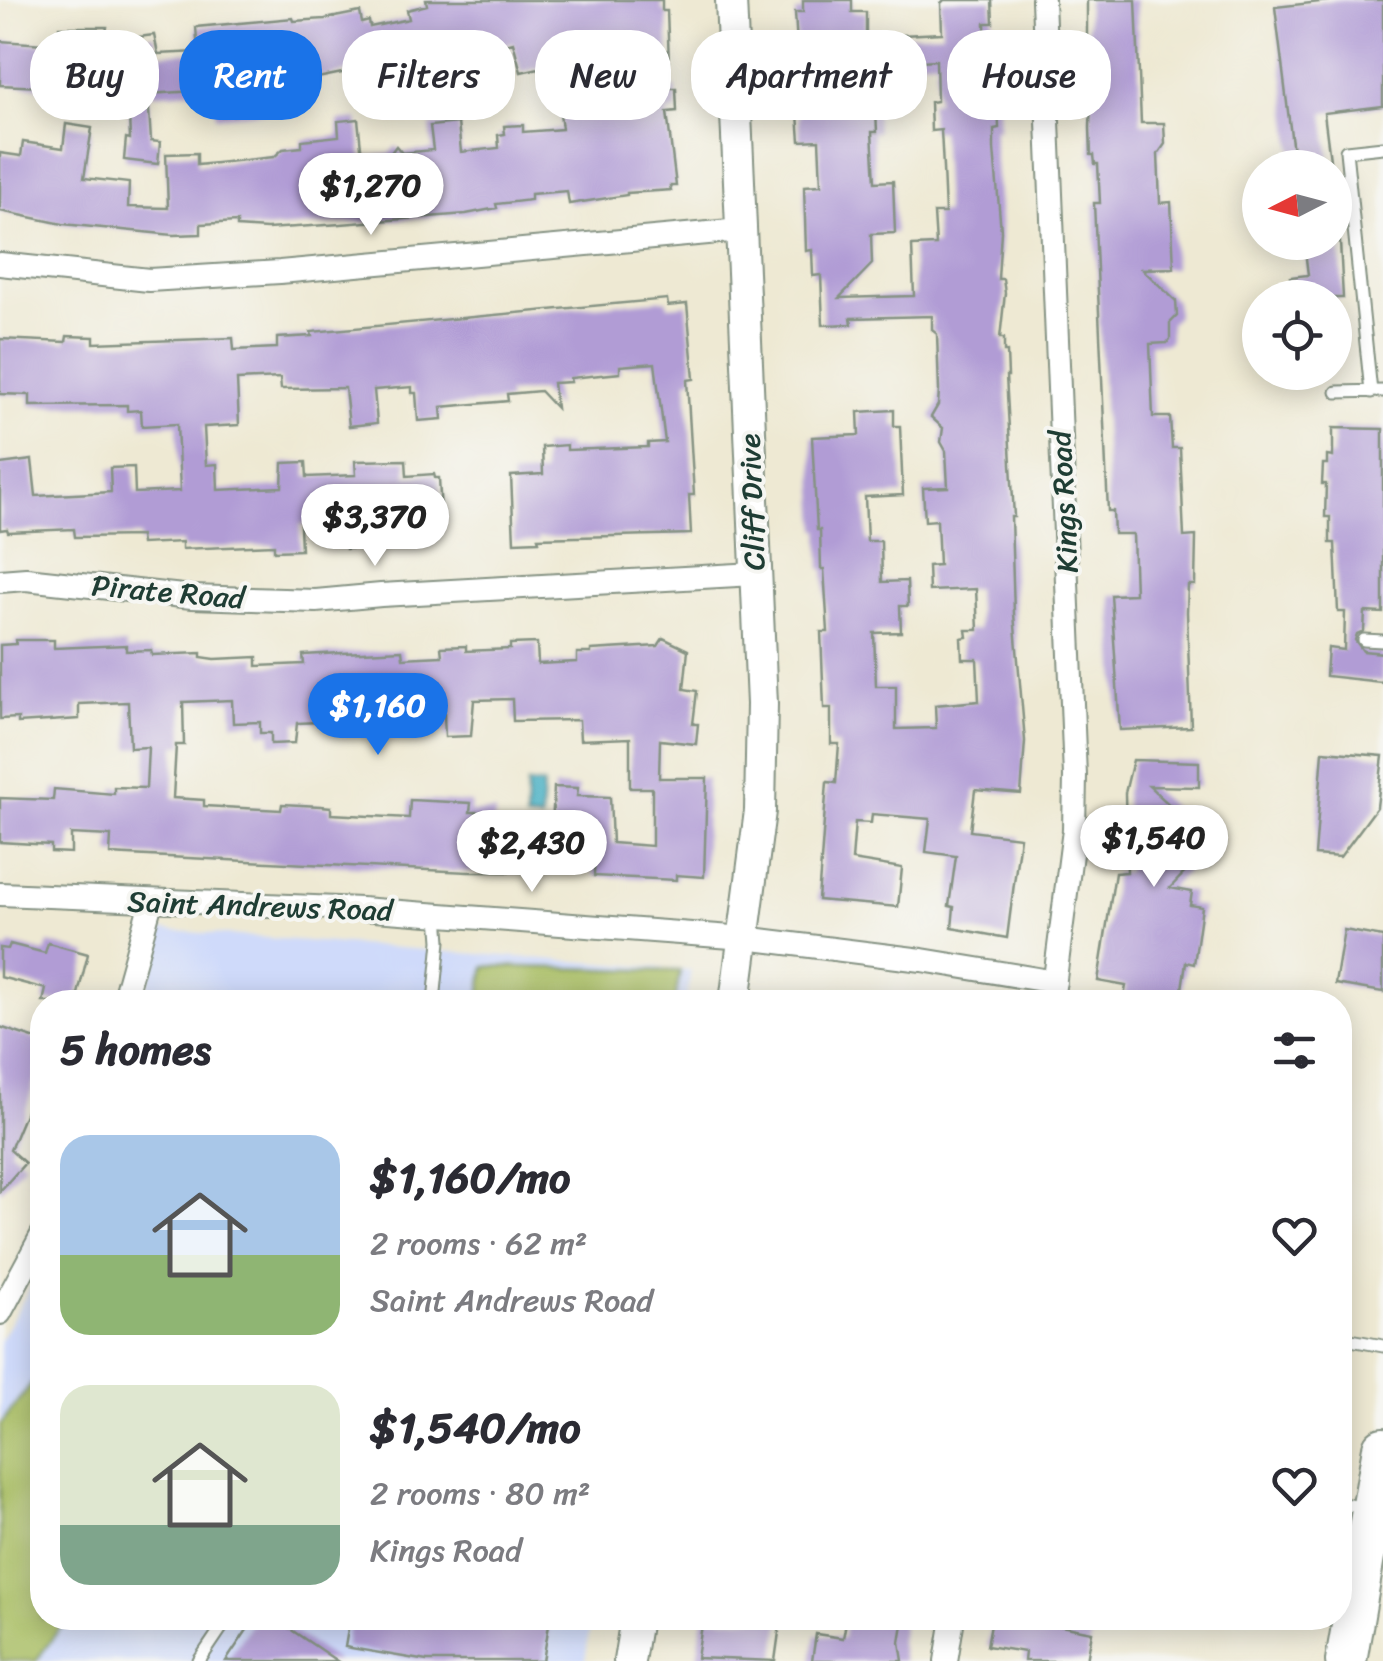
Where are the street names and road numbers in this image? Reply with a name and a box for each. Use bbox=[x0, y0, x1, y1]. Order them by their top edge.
street label: Kings Road bbox=[1033, 427, 1095, 574]
street label: Cliff Drive bbox=[723, 433, 781, 571]
street label: Pirate Road bbox=[89, 558, 249, 626]
street label: Saint Andrews Road bbox=[126, 874, 396, 938]

